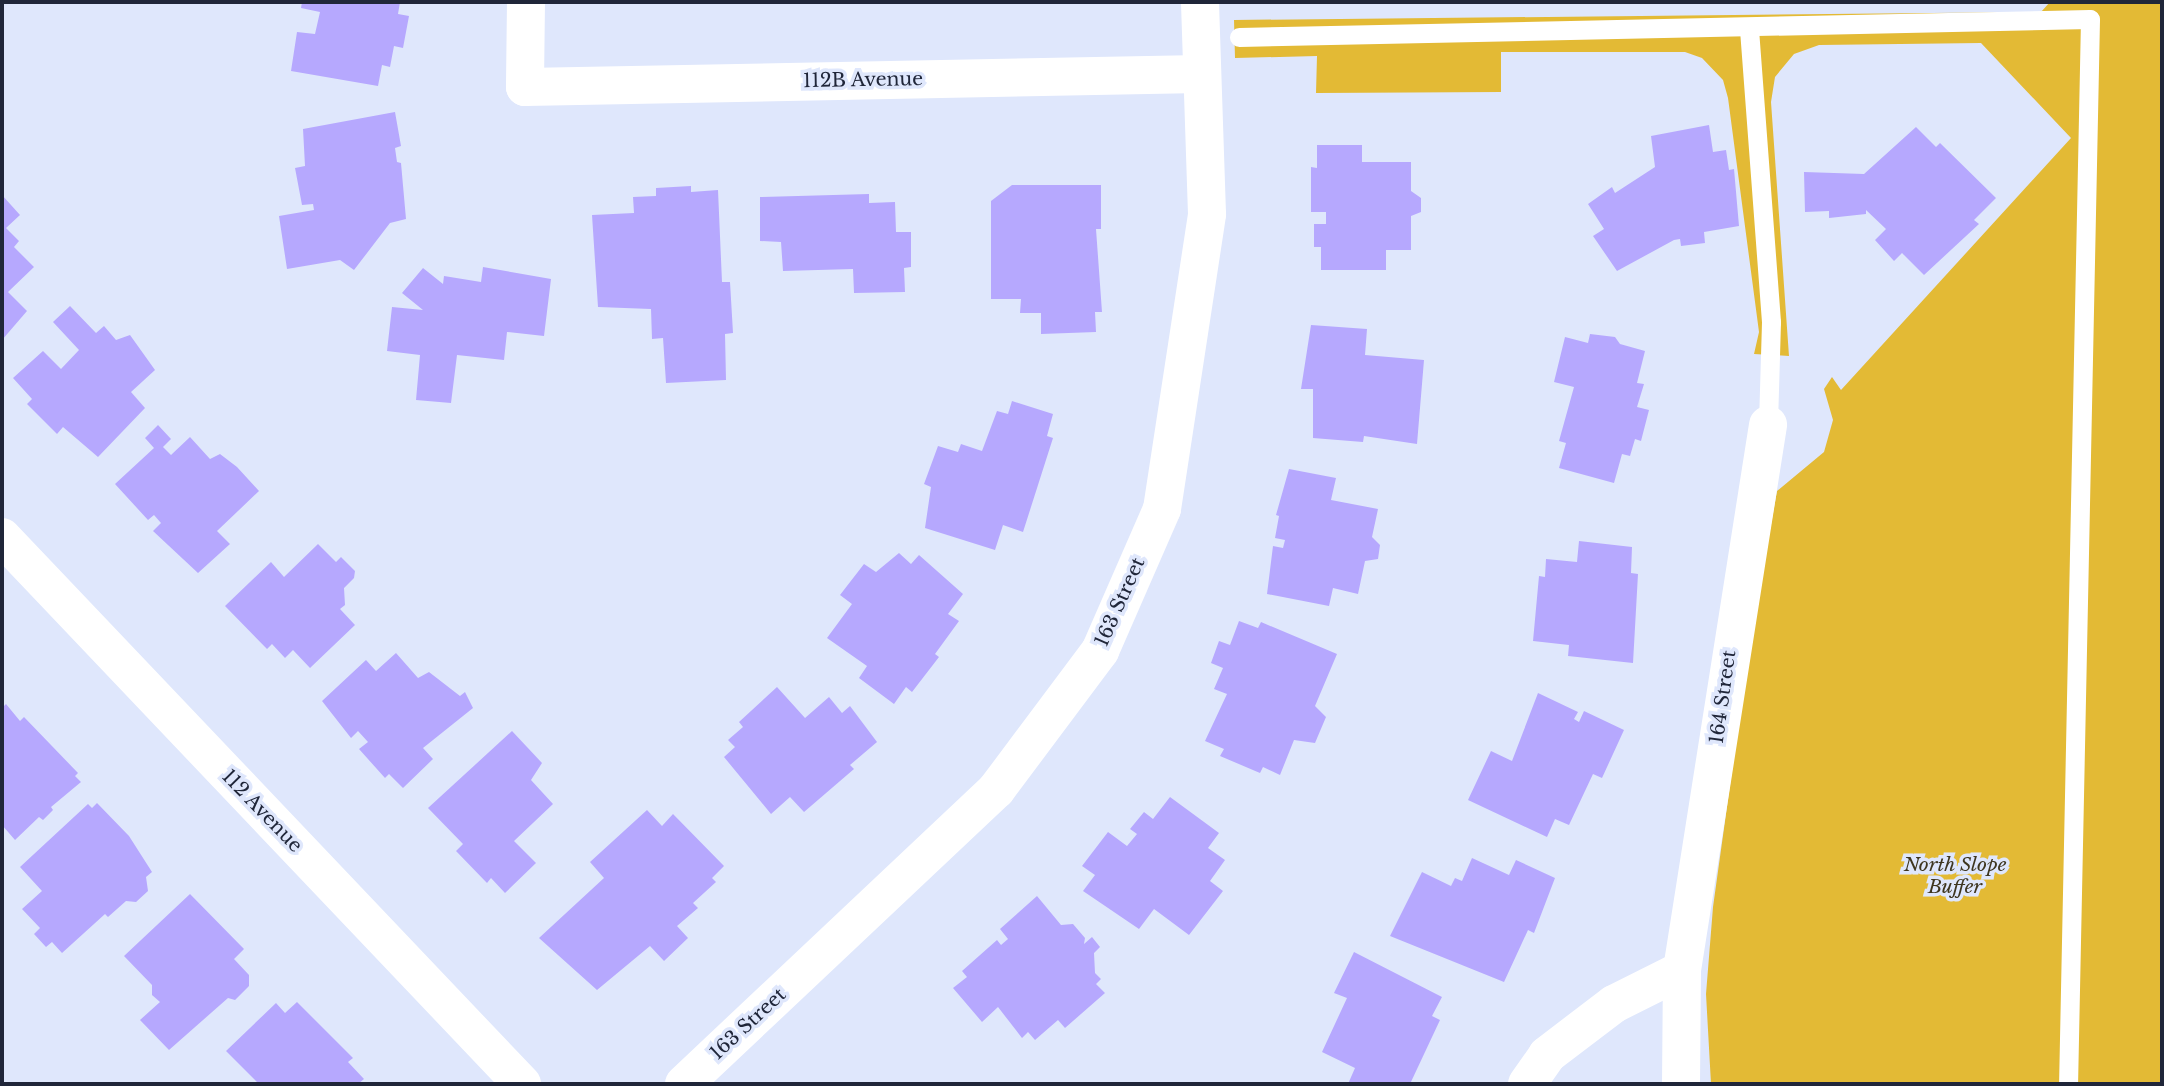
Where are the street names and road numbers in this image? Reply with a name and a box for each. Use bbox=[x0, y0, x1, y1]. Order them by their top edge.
street label: 112B Avenue bbox=[802, 68, 924, 92]
street label: 163 Street bbox=[1090, 554, 1150, 650]
street label: 164 Street bbox=[1705, 649, 1741, 745]
street label: 112 Avenue bbox=[217, 765, 307, 857]
street label: 163 Street bbox=[705, 983, 791, 1065]

